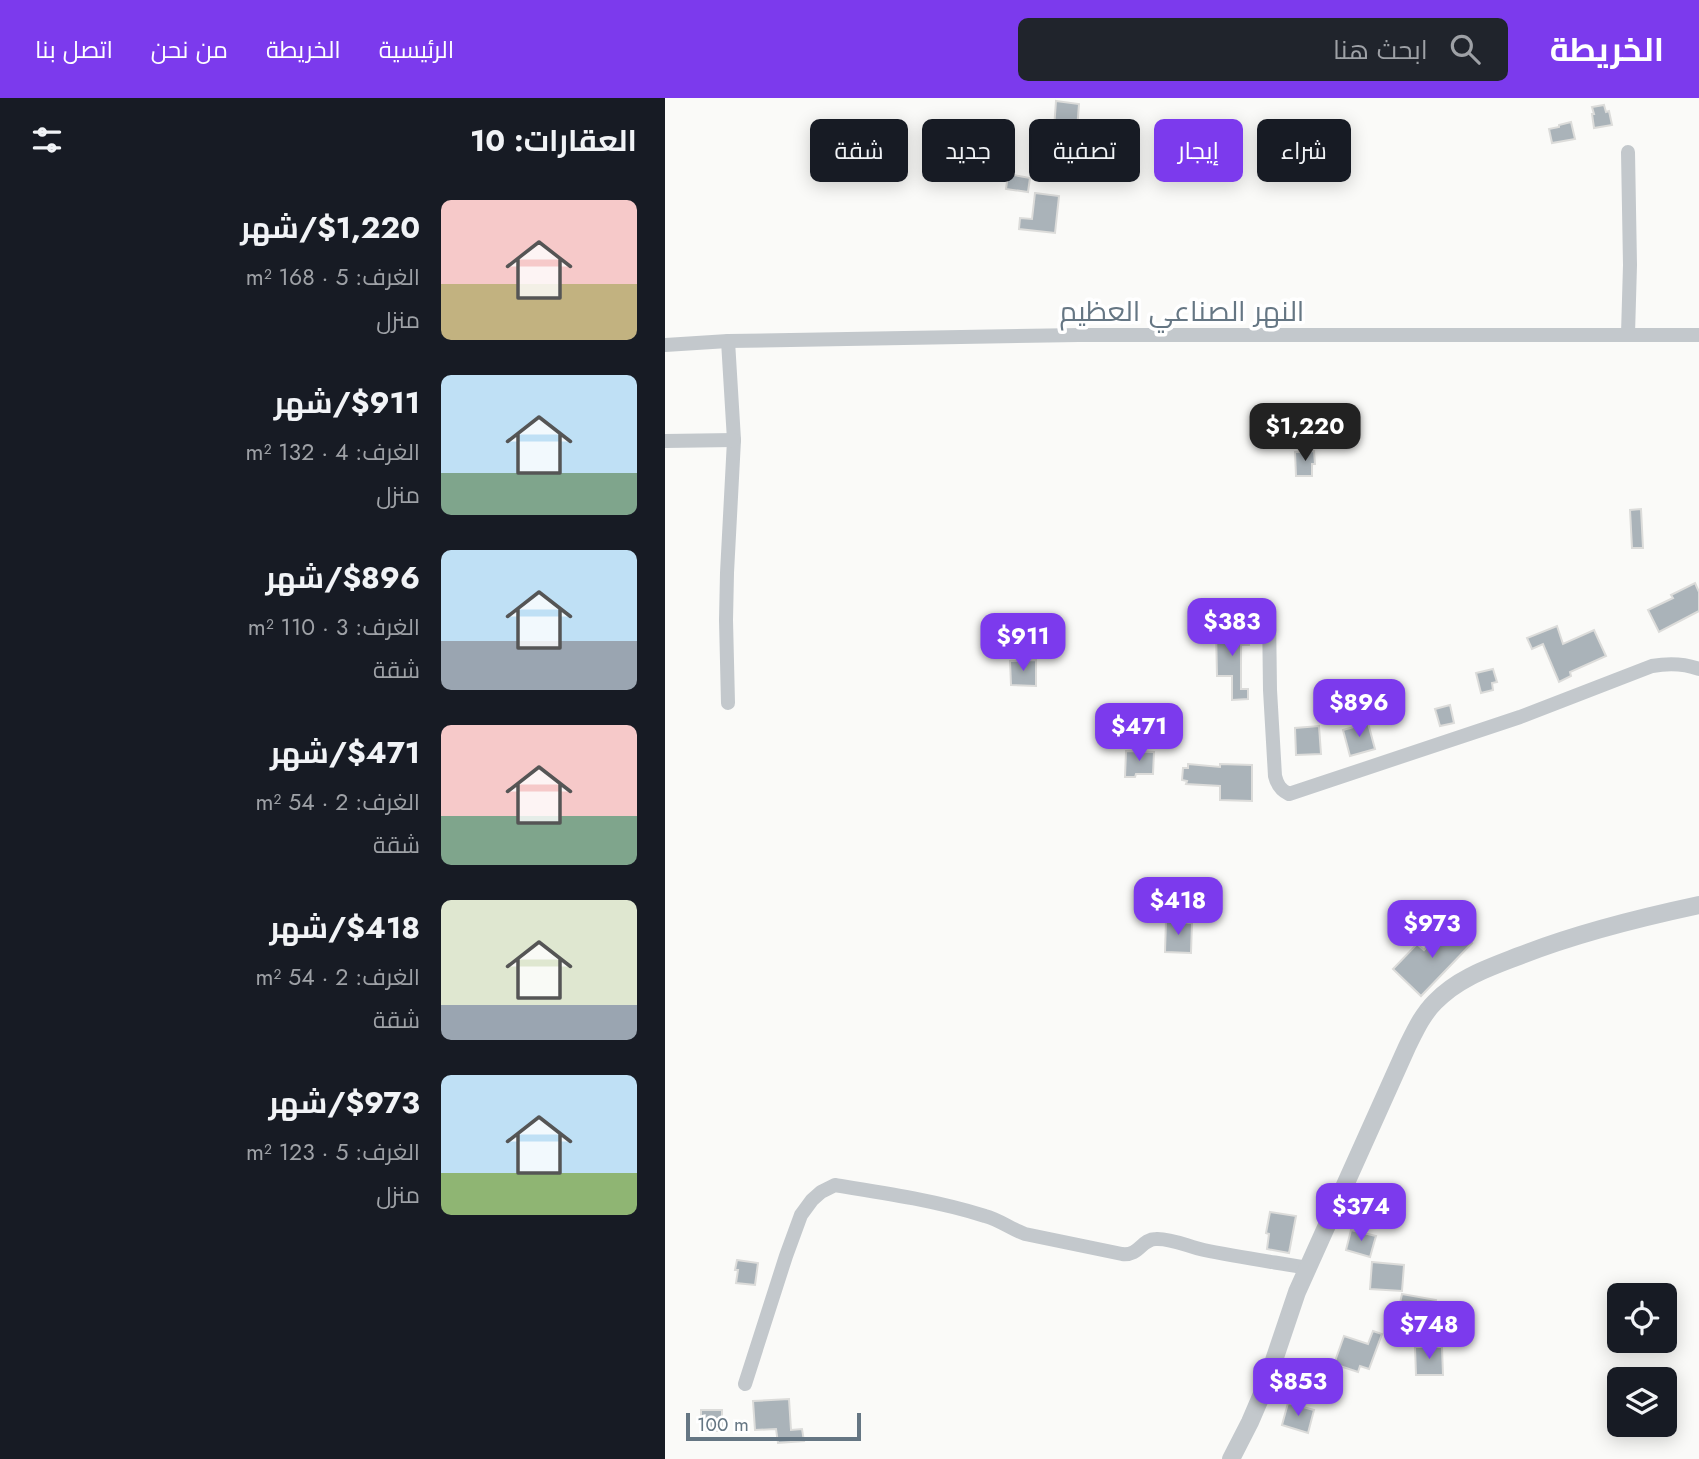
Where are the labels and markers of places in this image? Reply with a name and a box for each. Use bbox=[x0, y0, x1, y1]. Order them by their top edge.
pin: $1,220 bbox=[1248, 404, 1362, 463]
pin: $383 bbox=[1191, 598, 1273, 658]
pin: $911 bbox=[982, 614, 1064, 673]
pin: $896 bbox=[1318, 680, 1400, 739]
pin: $471 bbox=[1098, 704, 1180, 763]
pin: $418 bbox=[1137, 878, 1219, 937]
pin: $973 bbox=[1391, 900, 1473, 960]
pin: $374 bbox=[1320, 1184, 1402, 1243]
pin: $748 bbox=[1388, 1302, 1470, 1361]
pin: $853 bbox=[1257, 1358, 1339, 1418]

